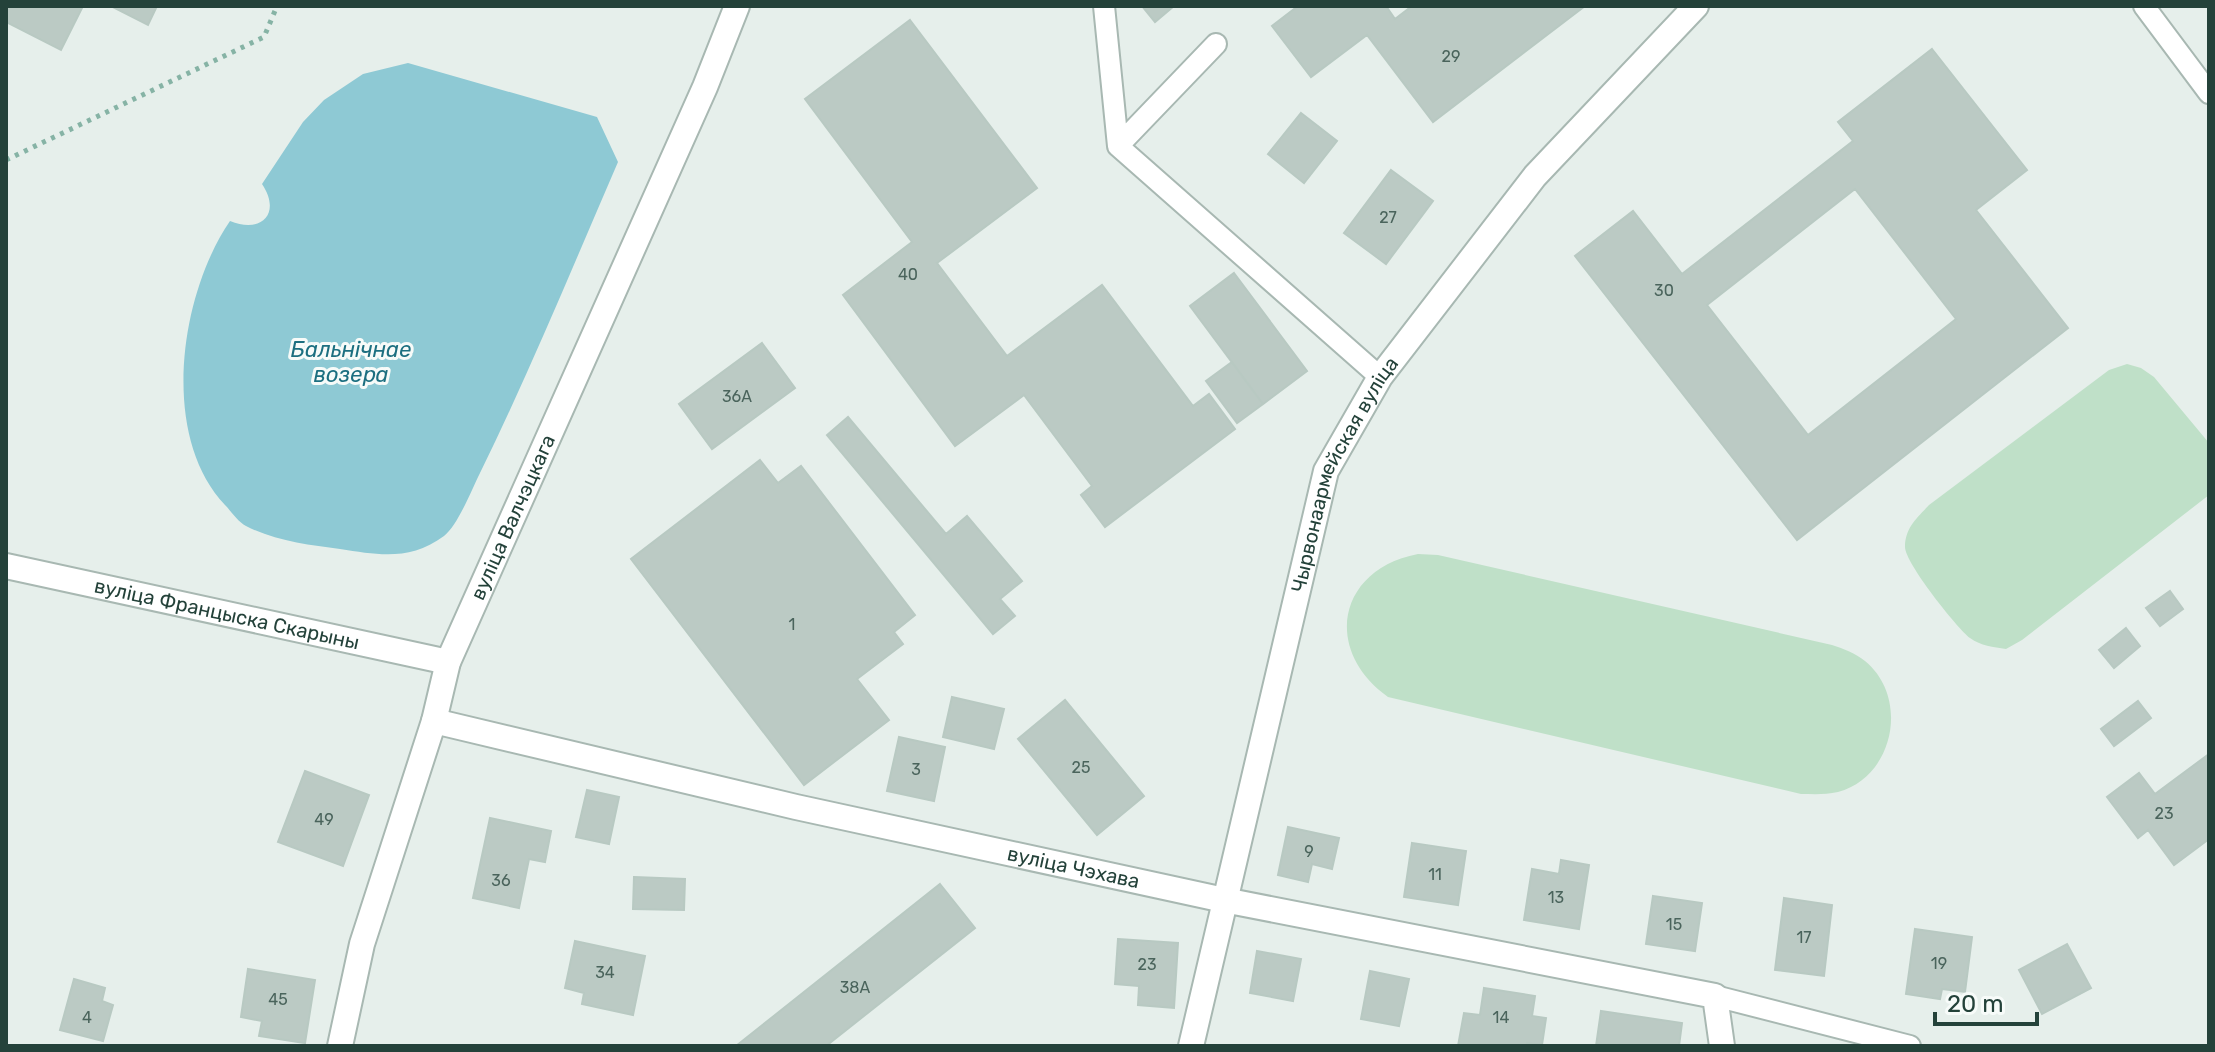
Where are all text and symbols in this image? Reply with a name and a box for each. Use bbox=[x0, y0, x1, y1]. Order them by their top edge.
house number: 29 bbox=[1442, 47, 1460, 66]
house number: 27 bbox=[1379, 208, 1397, 227]
house number: 40 bbox=[898, 265, 918, 284]
house number: 30 bbox=[1654, 281, 1674, 300]
water label: Бальнічнае возера bbox=[291, 336, 411, 388]
street label: Чырвонаармейская вуліца bbox=[1286, 352, 1403, 595]
house number: 36А bbox=[722, 387, 752, 406]
street label: вуліца Валчэцкага bbox=[465, 431, 560, 603]
street label: вуліца Францыска Скарыны bbox=[92, 574, 362, 654]
house number: 1 bbox=[789, 615, 795, 634]
house number: 25 bbox=[1072, 758, 1090, 777]
house number: 3 bbox=[911, 760, 921, 779]
house number: 23 bbox=[2154, 804, 2174, 823]
house number: 49 bbox=[314, 810, 334, 829]
street label: вуліца Чэхава bbox=[1005, 841, 1142, 893]
house number: 9 bbox=[1304, 842, 1314, 861]
house number: 11 bbox=[1428, 865, 1442, 884]
house number: 36 bbox=[491, 871, 511, 890]
house number: 13 bbox=[1548, 888, 1564, 907]
house number: 15 bbox=[1666, 915, 1682, 934]
house number: 17 bbox=[1796, 928, 1812, 947]
house number: 19 bbox=[1931, 954, 1947, 973]
house number: 23 bbox=[1137, 955, 1157, 974]
house number: 34 bbox=[595, 963, 615, 982]
scale bar bbox=[1935, 976, 2037, 1026]
house number: 38А bbox=[840, 978, 871, 997]
house number: 45 bbox=[268, 990, 288, 1009]
text: 20 m bbox=[1947, 990, 2004, 1018]
house number: 4 bbox=[82, 1008, 92, 1027]
house number: 14 bbox=[1493, 1008, 1509, 1027]

